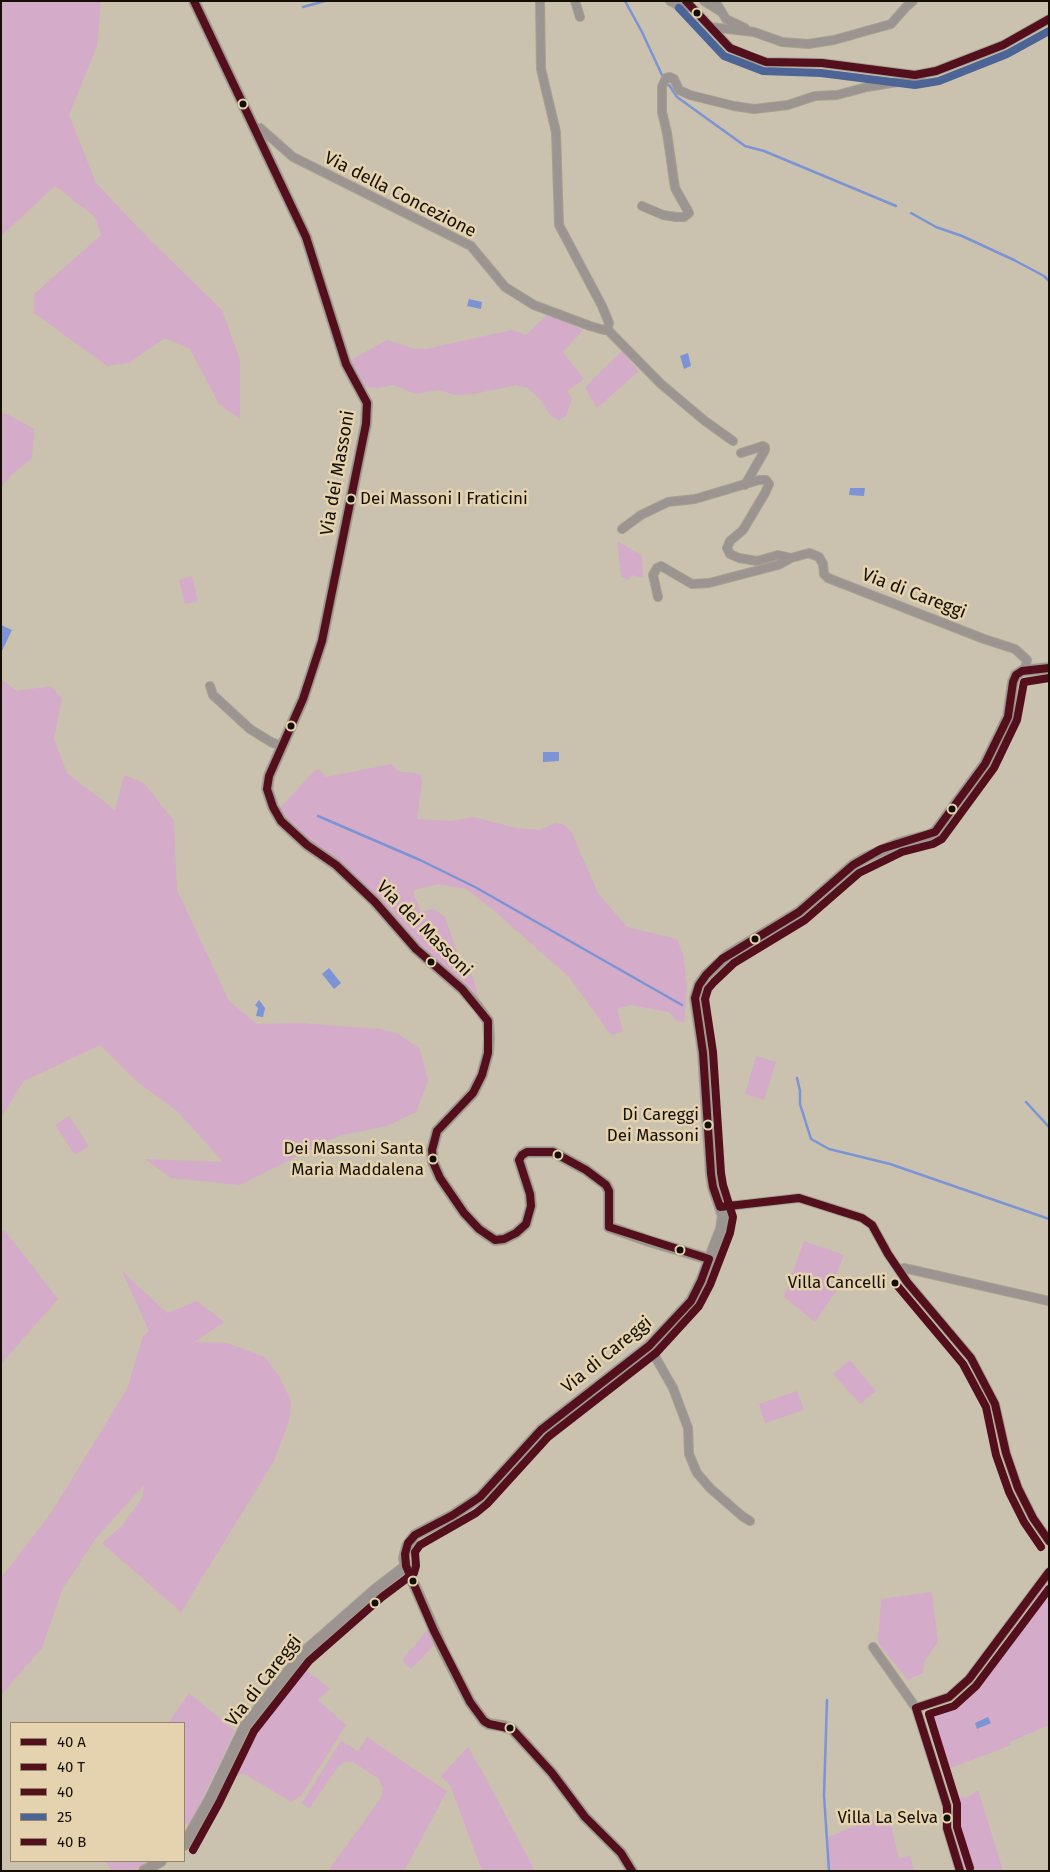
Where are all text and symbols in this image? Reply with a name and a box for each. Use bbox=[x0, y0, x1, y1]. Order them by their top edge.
unlabelled marker bbox=[692, 8, 702, 18]
unlabelled marker bbox=[238, 99, 248, 109]
street label: Via della Concezione bbox=[320, 147, 480, 243]
street label: Via dei Massoni bbox=[316, 409, 360, 537]
place label: Dei Massoni I Fraticini bbox=[360, 489, 528, 509]
marker: Dei Massoni I Fraticini bbox=[346, 494, 356, 504]
street label: Via di Careggi bbox=[859, 564, 969, 624]
unlabelled marker bbox=[286, 721, 296, 731]
unlabelled marker bbox=[947, 804, 957, 814]
street label: Via dei Massoni bbox=[372, 877, 476, 981]
unlabelled marker bbox=[750, 934, 760, 944]
unlabelled marker bbox=[426, 957, 436, 967]
place label: Di Careggi Dei Massoni bbox=[607, 1105, 699, 1145]
marker: Di Careggi Dei Massoni bbox=[703, 1120, 713, 1130]
place label: Dei Massoni Santa Maria Maddalena bbox=[284, 1139, 424, 1179]
unlabelled marker bbox=[553, 1150, 563, 1160]
marker: Dei Massoni Santa Maria Maddalena bbox=[428, 1154, 438, 1164]
unlabelled marker bbox=[675, 1245, 685, 1255]
place label: Villa Cancelli bbox=[788, 1273, 886, 1293]
marker: Villa Cancelli bbox=[890, 1278, 900, 1288]
street label: Via di Careggi bbox=[557, 1312, 657, 1398]
unlabelled marker bbox=[408, 1576, 418, 1586]
unlabelled marker bbox=[370, 1598, 380, 1608]
street label: Via di Careggi bbox=[222, 1631, 306, 1731]
legend bbox=[10, 1722, 185, 1862]
unlabelled marker bbox=[505, 1723, 515, 1733]
text: 40 A bbox=[57, 1733, 86, 1751]
text: 40 T bbox=[57, 1758, 85, 1776]
text: 40 bbox=[57, 1783, 73, 1801]
text: 25 bbox=[57, 1808, 72, 1826]
place label: Villa La Selva bbox=[837, 1808, 938, 1828]
marker: Villa La Selva bbox=[942, 1813, 952, 1823]
text: 40 B bbox=[57, 1833, 86, 1851]

